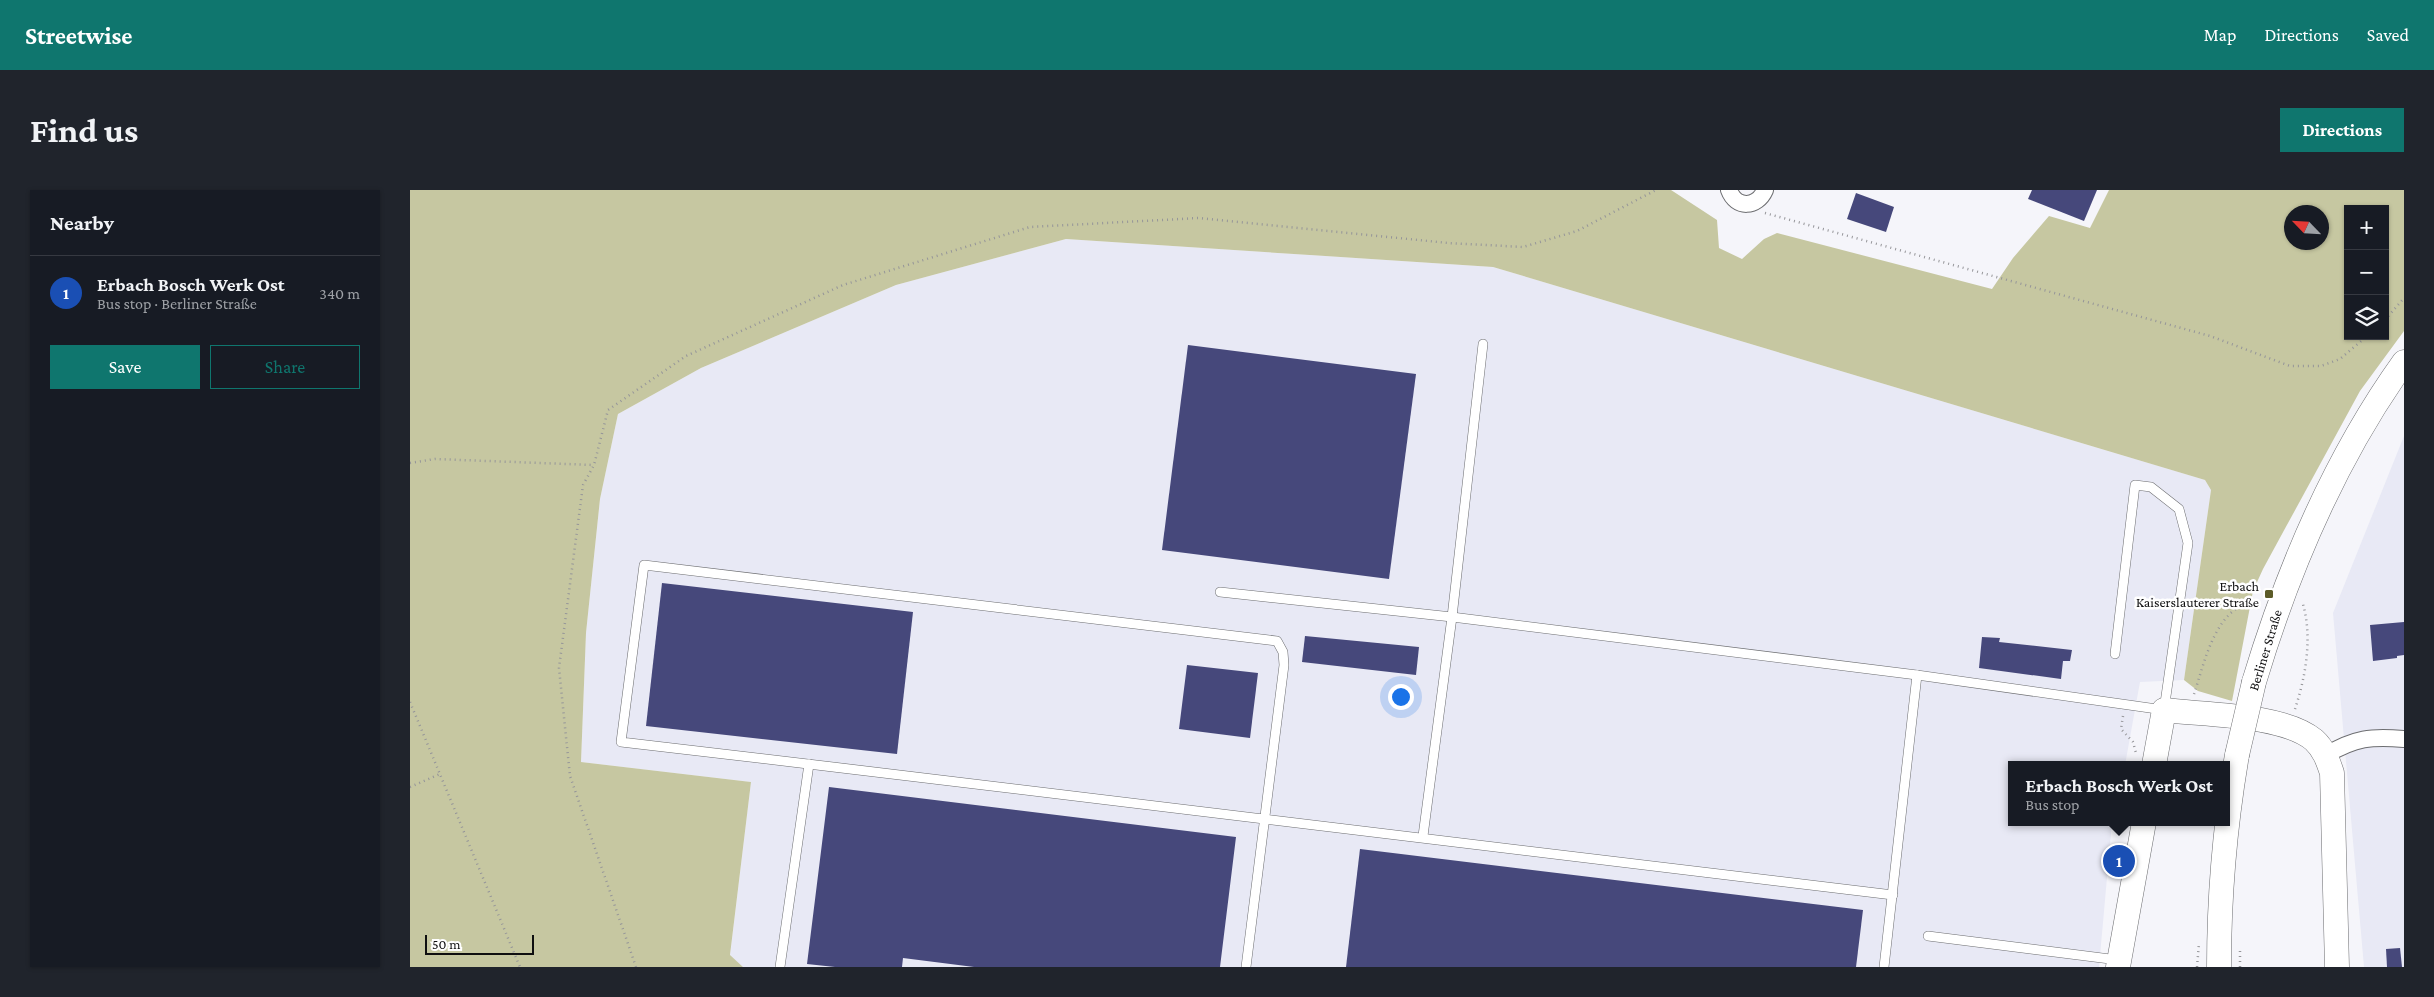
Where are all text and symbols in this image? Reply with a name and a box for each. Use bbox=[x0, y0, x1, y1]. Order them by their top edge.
text: Streetwise bbox=[25, 22, 132, 49]
text: Map bbox=[2204, 25, 2236, 45]
text: Directions bbox=[2264, 25, 2339, 45]
text: Saved bbox=[2367, 25, 2409, 45]
button: Directions bbox=[2280, 108, 2404, 152]
text: Find us bbox=[30, 111, 138, 150]
north arrow bbox=[2284, 205, 2329, 250]
map controls bbox=[2344, 205, 2389, 340]
button: + bbox=[2344, 205, 2389, 250]
text: Nearby bbox=[50, 211, 114, 235]
button: − bbox=[2344, 250, 2389, 295]
text: Erbach Bosch Werk Ost bbox=[97, 274, 285, 295]
text: 1 bbox=[63, 285, 69, 302]
text: 340 m bbox=[319, 285, 360, 302]
text: Bus stop · Berliner Straße bbox=[97, 295, 257, 312]
button: layers bbox=[2344, 295, 2389, 340]
button: Save bbox=[50, 345, 200, 389]
button: Share bbox=[210, 345, 360, 389]
place label: Erbach Kaiserslauterer Straße bbox=[2136, 578, 2259, 610]
marker: Erbach Kaiserslauterer Straße bbox=[2263, 588, 2275, 600]
street label: Berliner Straße bbox=[2245, 608, 2285, 692]
your location bbox=[1388, 684, 1414, 710]
popup bbox=[2008, 761, 2230, 826]
text: Erbach Bosch Werk Ost bbox=[2025, 775, 2213, 796]
text: Bus stop bbox=[2025, 796, 2079, 813]
pin: 1 bbox=[2103, 842, 2135, 880]
scale bar bbox=[425, 932, 534, 955]
text: 50 m bbox=[432, 936, 460, 952]

